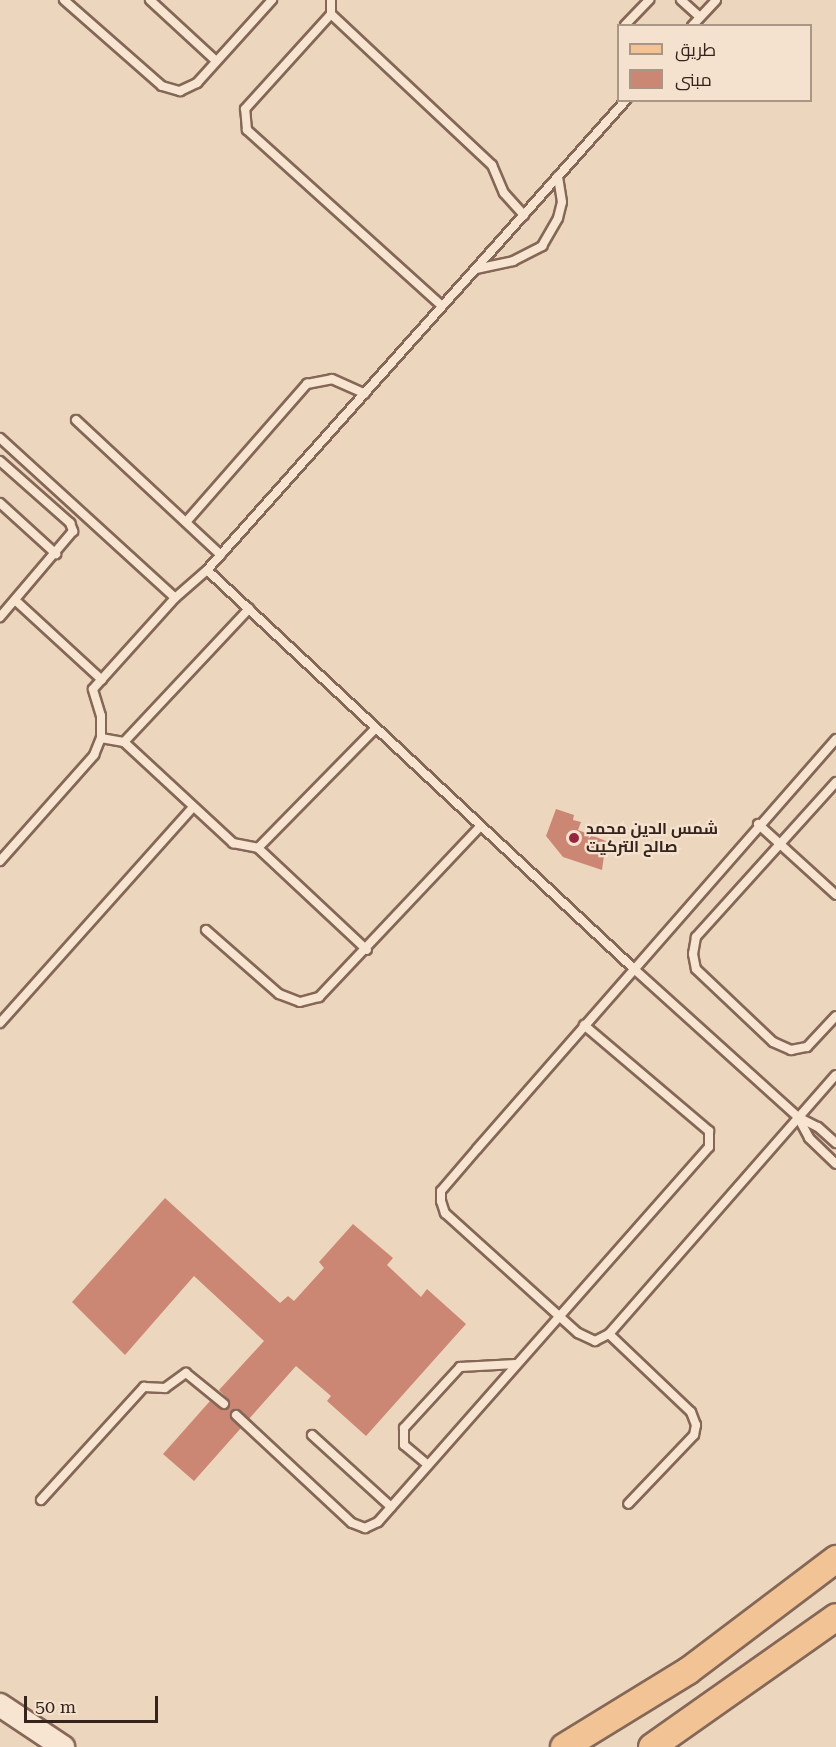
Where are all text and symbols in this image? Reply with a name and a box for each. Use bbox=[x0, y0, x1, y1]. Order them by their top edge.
legend bbox=[617, 24, 812, 102]
text: طريق bbox=[675, 39, 716, 60]
text: مبنى bbox=[675, 69, 712, 90]
place label: شمس الدين محمد صالح التركيت bbox=[586, 819, 718, 857]
marker: شمس الدين محمد صالح التركيت bbox=[567, 831, 581, 845]
scale bar bbox=[27, 1684, 160, 1722]
text: 50 m bbox=[35, 1696, 76, 1717]

